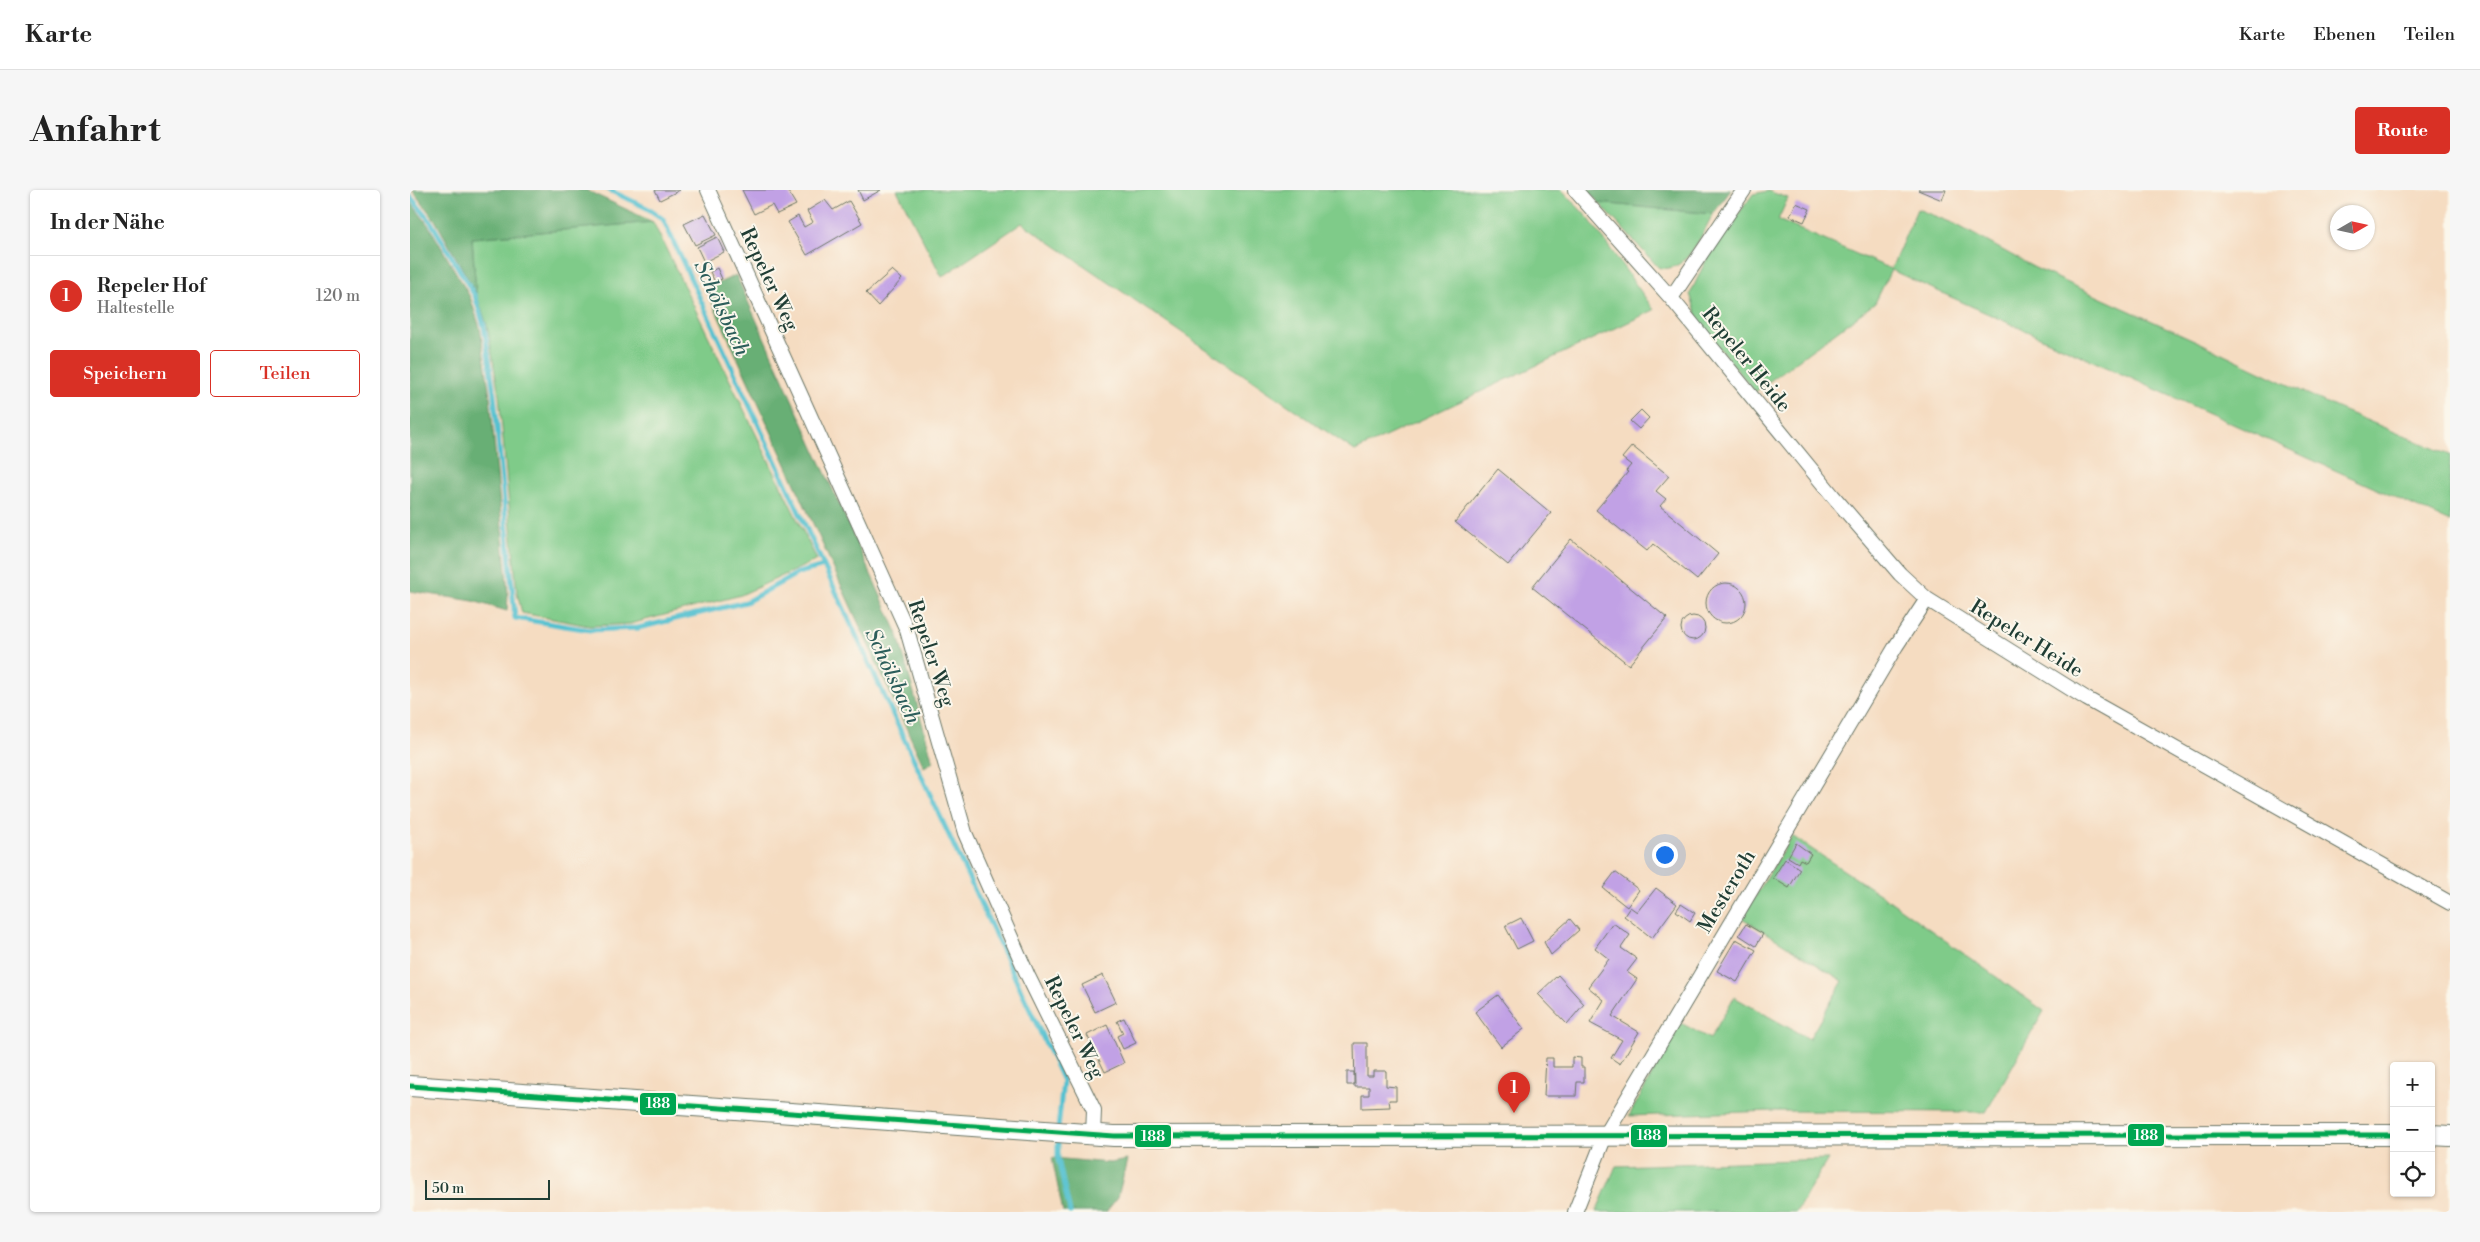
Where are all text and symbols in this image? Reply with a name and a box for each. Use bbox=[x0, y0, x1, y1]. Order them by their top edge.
text: Karte bbox=[25, 20, 92, 50]
text: Karte bbox=[2239, 23, 2285, 46]
text: Ebenen bbox=[2313, 23, 2376, 46]
text: Teilen bbox=[2404, 23, 2455, 46]
button: Route bbox=[2355, 107, 2450, 154]
text: Anfahrt bbox=[30, 109, 161, 152]
north arrow bbox=[2330, 205, 2375, 250]
text: In der Nähe bbox=[50, 210, 165, 236]
street label: Repeler Weg bbox=[734, 224, 804, 336]
water label: Schölsbach bbox=[688, 256, 755, 361]
text: Repeler Hof bbox=[97, 274, 206, 298]
text: 1 bbox=[62, 286, 70, 306]
text: 120 m bbox=[316, 286, 360, 306]
text: Haltestelle bbox=[97, 298, 175, 318]
street label: Repeler Heide bbox=[1696, 302, 1796, 418]
button: Speichern bbox=[50, 350, 200, 397]
button: Teilen bbox=[210, 350, 360, 397]
street label: Repeler Heide bbox=[1965, 595, 2087, 684]
street label: Repeler Weg bbox=[901, 597, 960, 711]
water label: Schölsbach bbox=[859, 624, 926, 729]
your location bbox=[1652, 842, 1678, 868]
street label: Mesteroth bbox=[1693, 846, 1762, 938]
street label: Repeler Weg bbox=[1038, 972, 1110, 1084]
map controls bbox=[2390, 1062, 2435, 1197]
button: + bbox=[2390, 1062, 2435, 1107]
pin: 1 bbox=[1498, 1072, 1530, 1113]
line badge: 188 bbox=[639, 1092, 677, 1116]
text: 188 bbox=[646, 1095, 670, 1113]
button: − bbox=[2390, 1107, 2435, 1152]
line badge: 188 bbox=[2127, 1123, 2165, 1147]
line badge: 188 bbox=[1134, 1124, 1172, 1148]
line badge: 188 bbox=[1630, 1124, 1668, 1148]
text: 188 bbox=[1637, 1127, 1661, 1145]
text: 188 bbox=[2134, 1127, 2158, 1145]
text: 188 bbox=[1141, 1128, 1165, 1146]
button: locate bbox=[2390, 1152, 2435, 1197]
scale bar bbox=[425, 1177, 550, 1200]
text: 50 m bbox=[432, 1180, 464, 1198]

